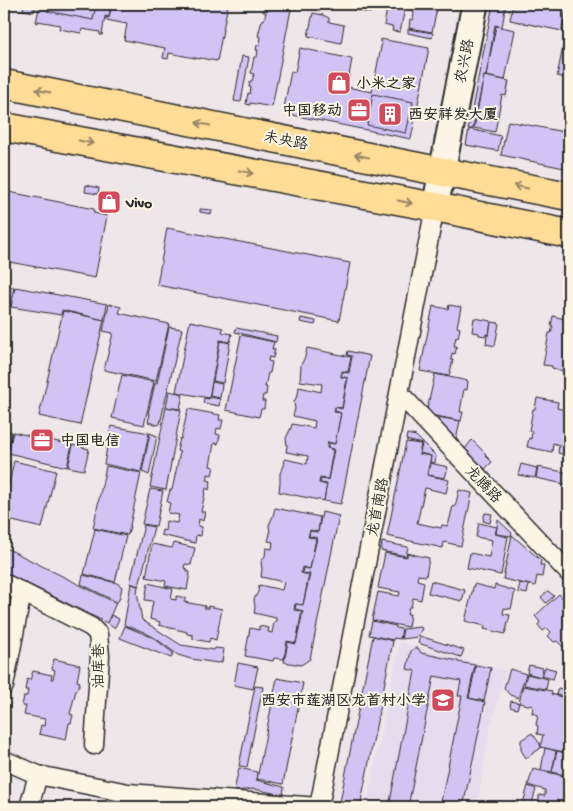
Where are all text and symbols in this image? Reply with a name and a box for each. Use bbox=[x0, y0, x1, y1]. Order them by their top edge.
street label: 农兴路 bbox=[453, 38, 479, 85]
shop icon: 小米之家 bbox=[326, 70, 352, 96]
place label: 小米之家 bbox=[356, 76, 416, 94]
one-way arrow bbox=[36, 86, 52, 96]
office icon: 中国移动 bbox=[346, 97, 372, 123]
building icon: 西安祥发大厦 bbox=[377, 101, 403, 127]
place label: 中国移动 bbox=[282, 103, 342, 121]
place label: 西安祥发大厦 bbox=[408, 107, 498, 125]
one-way arrow bbox=[195, 118, 211, 128]
street label: 未央路 bbox=[262, 129, 309, 155]
one-way arrow bbox=[78, 138, 94, 147]
one-way arrow bbox=[354, 150, 370, 160]
one-way arrow bbox=[237, 168, 253, 177]
one-way arrow bbox=[514, 181, 530, 191]
shop icon: Vivo bbox=[96, 189, 122, 215]
place label: Vivo bbox=[125, 195, 152, 213]
one-way arrow bbox=[397, 198, 413, 207]
office icon: 中国电信 bbox=[29, 427, 55, 453]
place label: 中国电信 bbox=[60, 433, 120, 451]
street label: 龙腾路 bbox=[460, 463, 505, 508]
street label: 龙首南路 bbox=[363, 476, 394, 539]
street label: 油库巷 bbox=[91, 643, 109, 689]
school or university icon: 西安市莲湖区龙首村小学 bbox=[430, 687, 456, 713]
place label: 西安市莲湖区龙首村小学 bbox=[261, 692, 426, 711]

